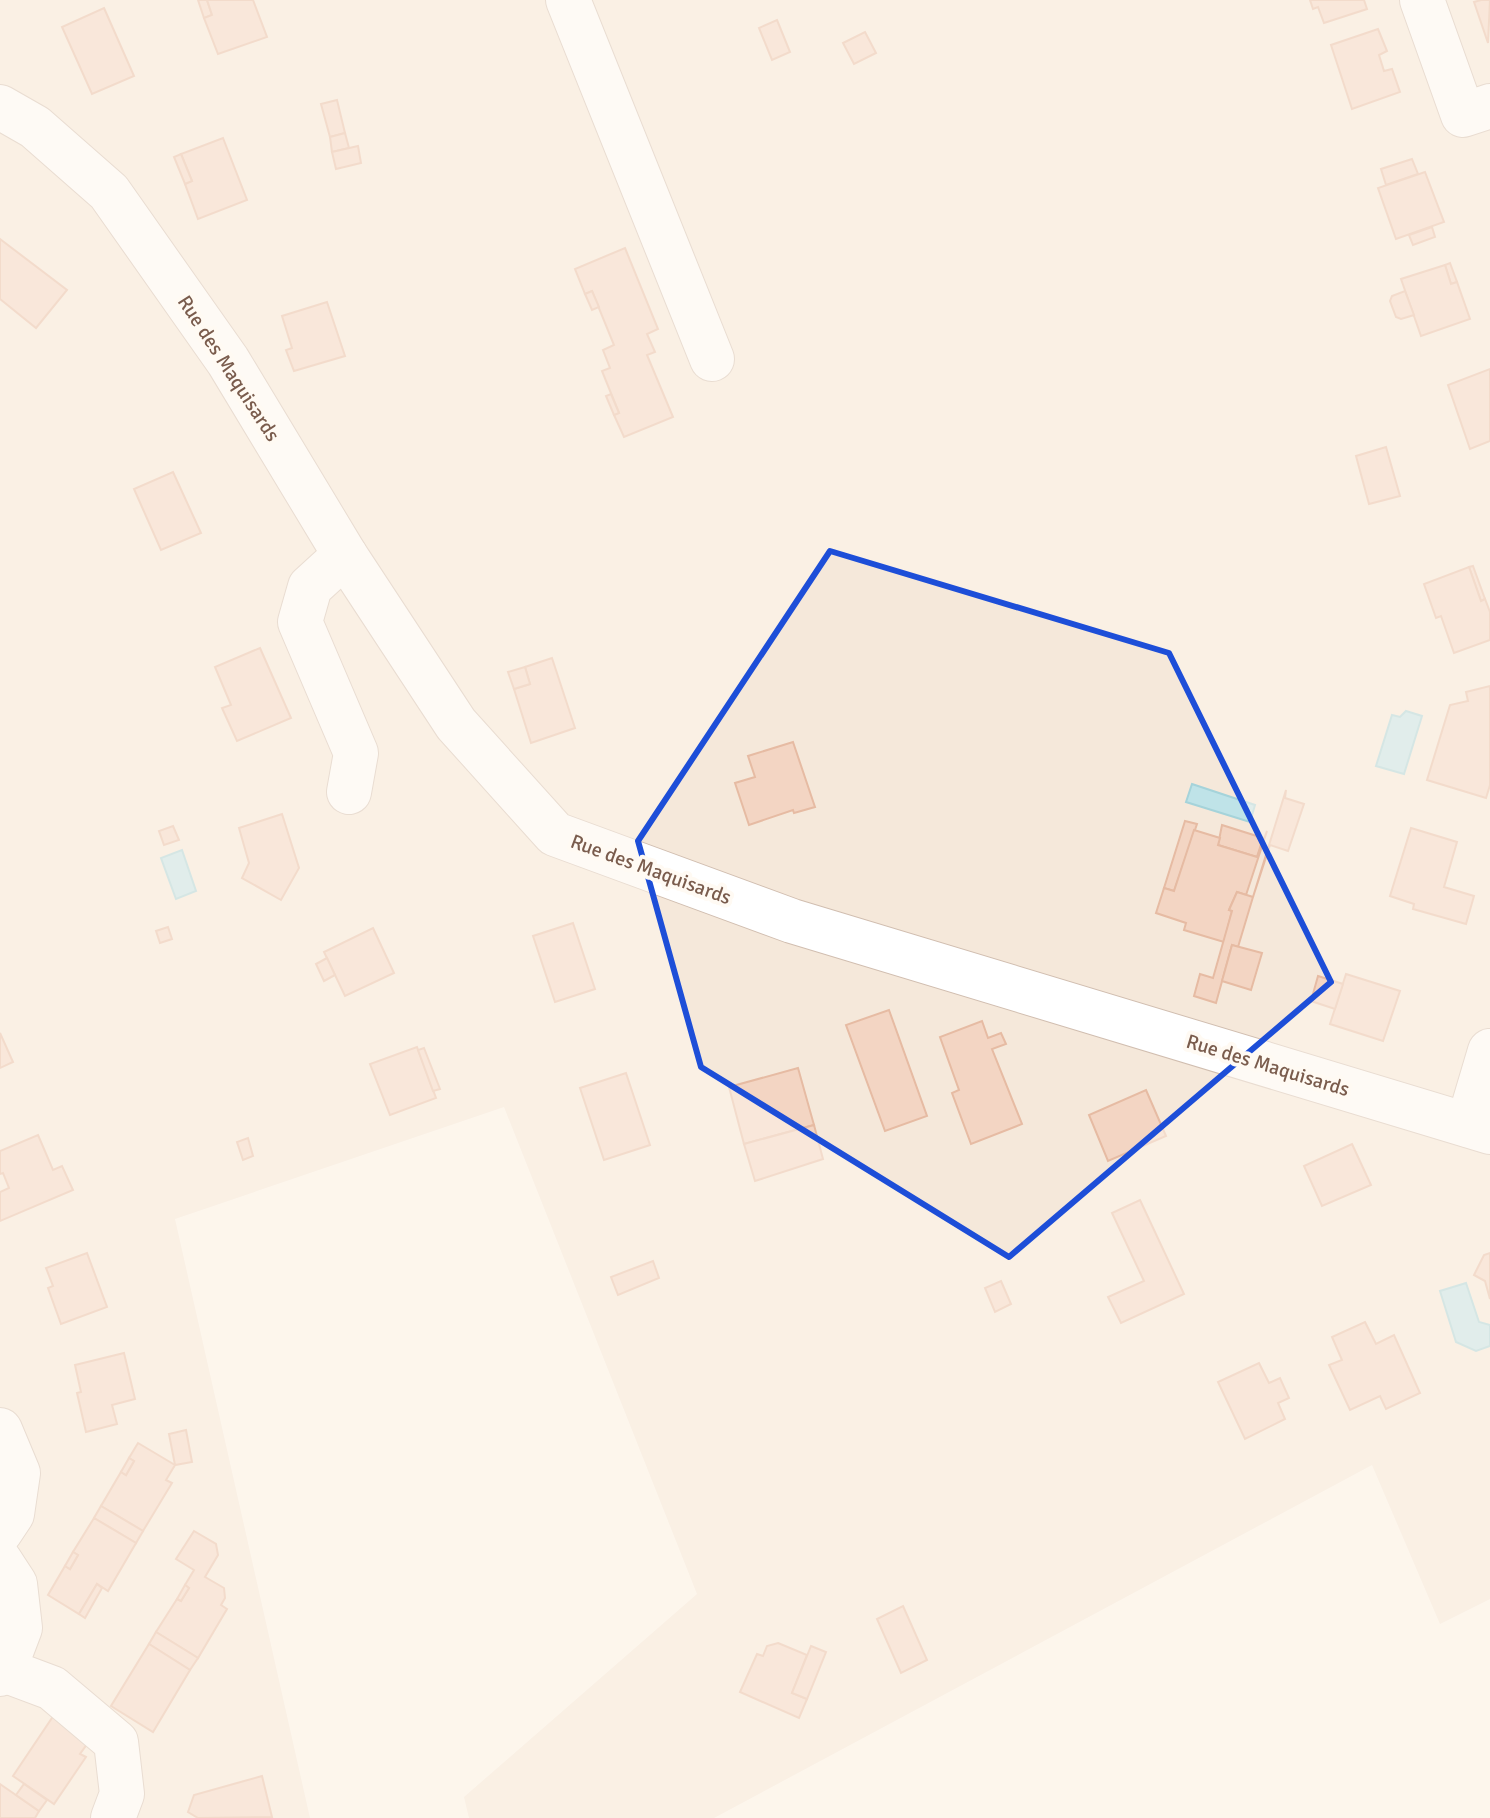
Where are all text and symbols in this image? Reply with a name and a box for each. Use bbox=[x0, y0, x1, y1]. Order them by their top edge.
street label: Rue des Maquisards bbox=[172, 291, 285, 446]
street label: Rue des Maquisards bbox=[567, 829, 735, 910]
street label: Rue des Maquisards bbox=[1183, 1029, 1353, 1102]

